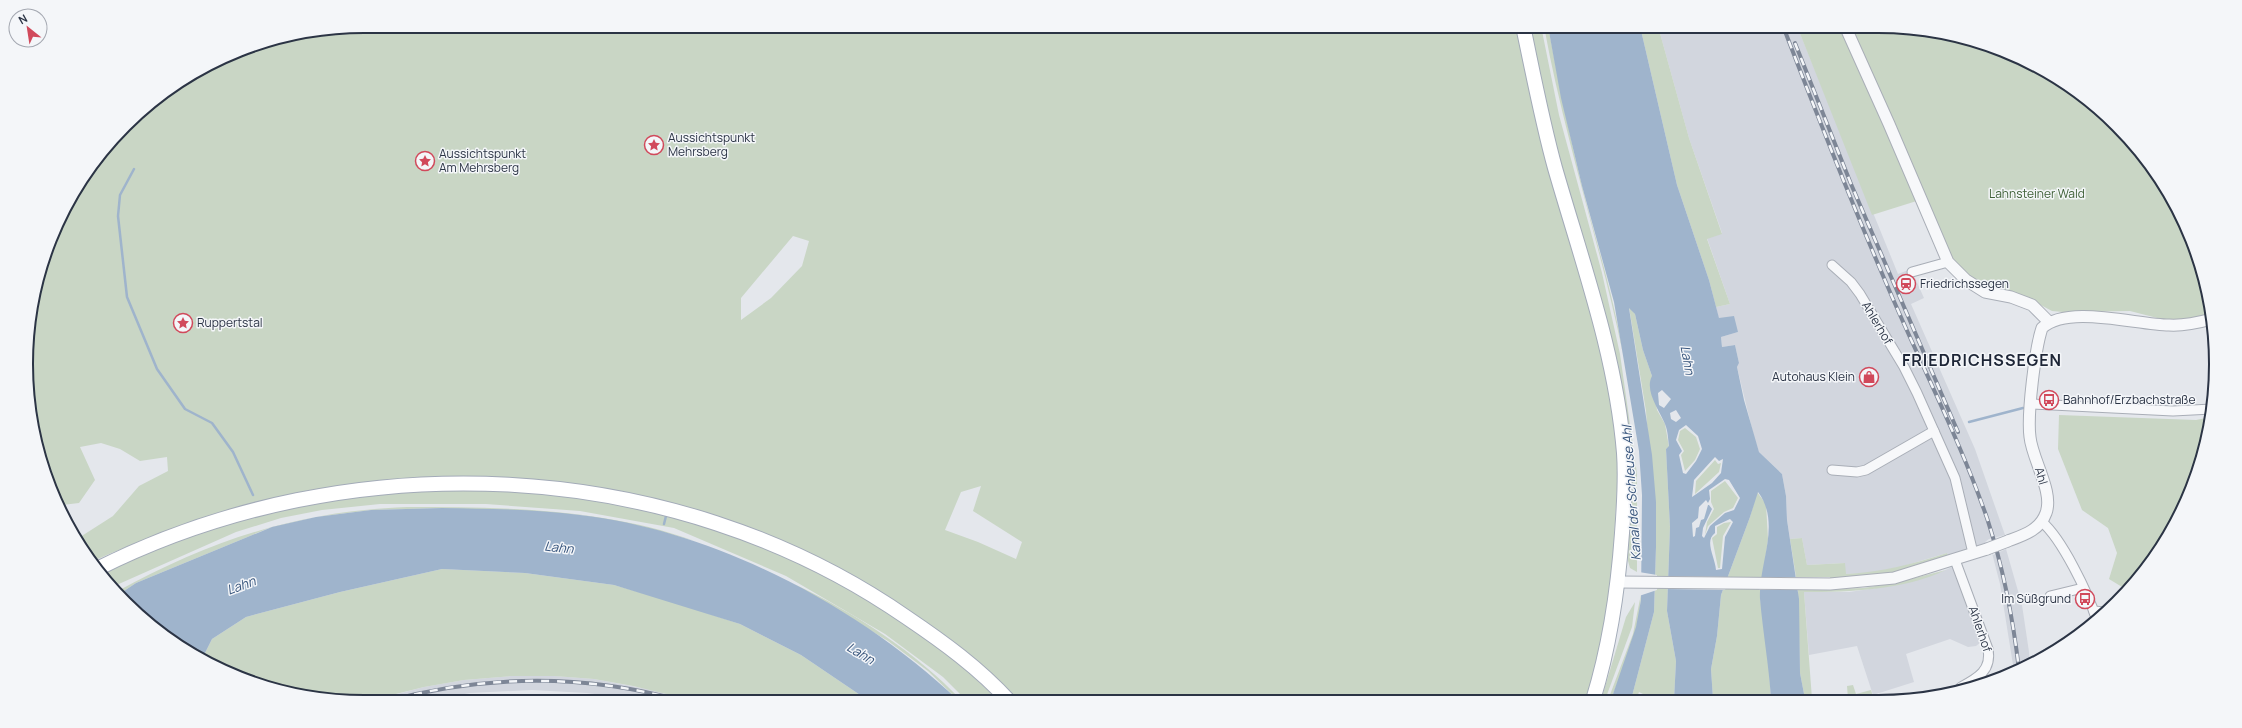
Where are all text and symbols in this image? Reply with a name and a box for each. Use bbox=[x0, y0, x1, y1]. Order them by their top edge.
north arrow bbox=[8, 8, 48, 48]
text: N bbox=[16, 10, 30, 27]
place label: Aussichtspunkt Mehrsberg bbox=[668, 129, 755, 160]
place icon: Aussichtspunkt Mehrsberg bbox=[643, 134, 665, 156]
place label: Aussichtspunkt Am Mehrsberg bbox=[439, 145, 526, 176]
place icon: Aussichtspunkt Am Mehrsberg bbox=[414, 150, 436, 172]
park label: Lahnsteiner Wald bbox=[1989, 185, 2085, 202]
station icon: Friedrichssegen bbox=[1895, 273, 1917, 295]
place label: Friedrichssegen bbox=[1920, 275, 2009, 292]
street label: Ahlerhof bbox=[1858, 298, 1897, 348]
place icon: Ruppertstal bbox=[172, 312, 194, 334]
place label: Ruppertstal bbox=[197, 314, 263, 331]
water label: Lahn bbox=[1677, 344, 1700, 377]
district label: FRIEDRICHSSEGEN bbox=[1902, 349, 2062, 371]
shop icon: Autohaus Klein bbox=[1858, 366, 1880, 388]
place label: Autohaus Klein bbox=[1772, 368, 1855, 385]
bus stop icon: Bahnhof/Erzbachstraße bbox=[2038, 389, 2060, 411]
place label: Bahnhof/Erzbachstraße bbox=[2063, 391, 2196, 408]
water label: Kanal der Schleuse Ahl bbox=[1617, 423, 1645, 561]
street label: Ahl bbox=[2031, 465, 2052, 487]
water label: Lahn bbox=[543, 537, 576, 558]
water label: Lahn bbox=[224, 571, 259, 598]
bus stop icon: Im Süßgrund bbox=[2074, 588, 2096, 610]
place label: Im Süßgrund bbox=[2001, 590, 2071, 607]
street label: Ahlerhof bbox=[1965, 604, 1996, 655]
water label: Lahn bbox=[844, 638, 879, 669]

